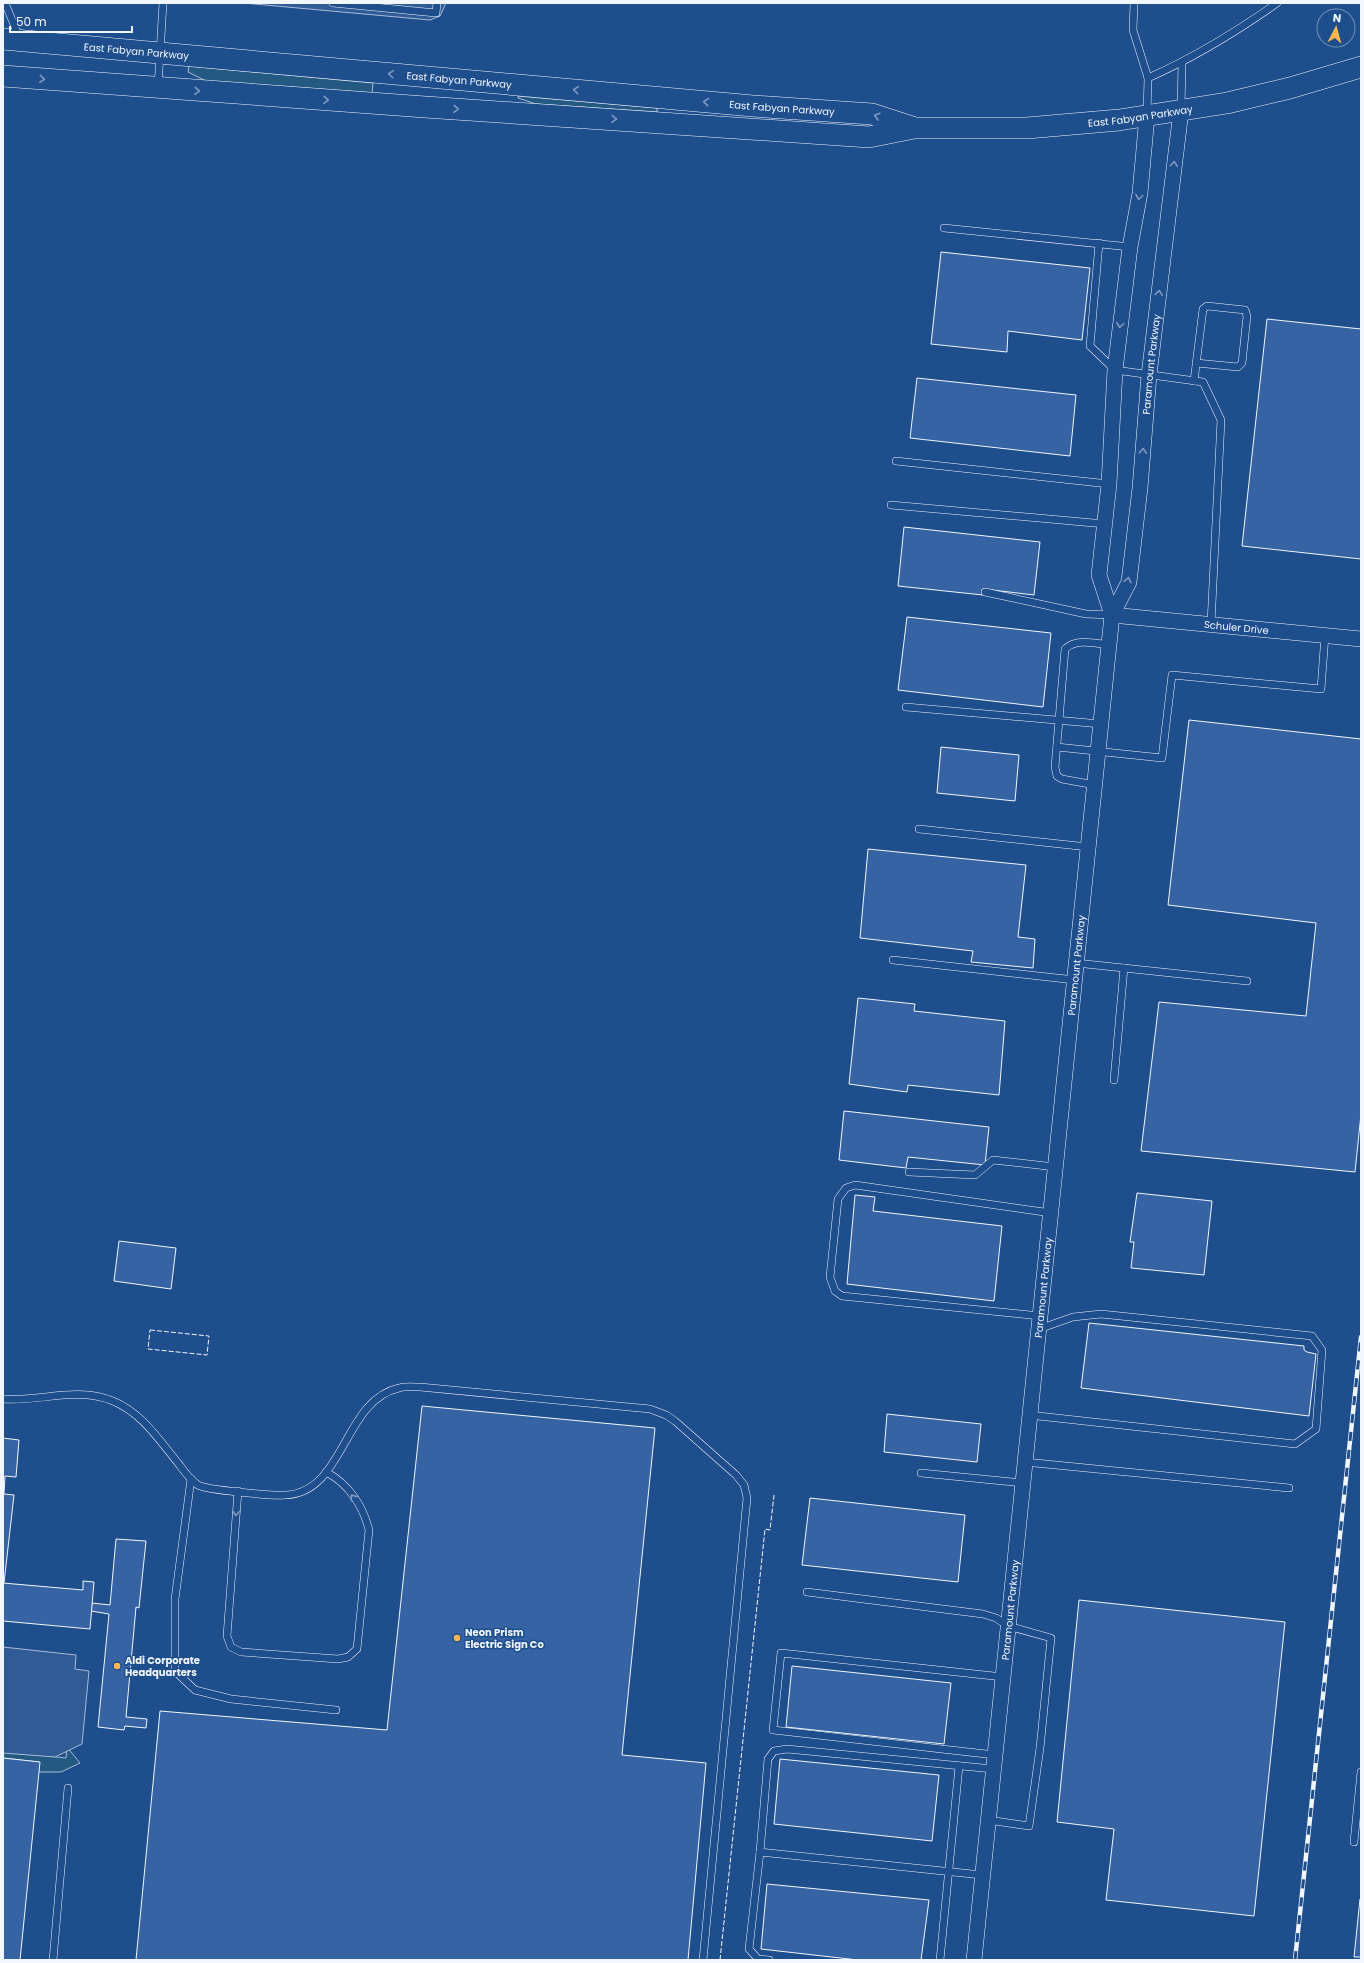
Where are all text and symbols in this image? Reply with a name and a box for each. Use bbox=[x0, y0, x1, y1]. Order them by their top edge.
scale bar bbox=[10, 8, 132, 34]
north arrow bbox=[1316, 8, 1356, 48]
text: N bbox=[1332, 10, 1342, 26]
text: 50 m bbox=[16, 13, 47, 30]
street label: East Fabyan Parkway bbox=[83, 39, 190, 64]
street label: East Fabyan Parkway bbox=[406, 68, 513, 92]
one-way arrow bbox=[388, 69, 394, 78]
one-way arrow bbox=[39, 75, 45, 84]
one-way arrow bbox=[573, 86, 579, 95]
one-way arrow bbox=[194, 87, 200, 96]
one-way arrow bbox=[323, 96, 329, 105]
one-way arrow bbox=[703, 97, 709, 106]
street label: East Fabyan Parkway bbox=[729, 97, 835, 119]
street label: East Fabyan Parkway bbox=[1087, 101, 1194, 131]
one-way arrow bbox=[453, 105, 459, 114]
one-way arrow bbox=[874, 112, 881, 121]
one-way arrow bbox=[611, 115, 617, 124]
one-way arrow bbox=[1170, 161, 1179, 167]
one-way arrow bbox=[1135, 194, 1144, 200]
one-way arrow bbox=[1154, 290, 1163, 296]
street label: Paramount Parkway bbox=[1139, 313, 1164, 415]
one-way arrow bbox=[1116, 322, 1125, 328]
one-way arrow bbox=[1139, 448, 1148, 454]
one-way arrow bbox=[1124, 576, 1132, 583]
street label: Schuler Drive bbox=[1203, 617, 1269, 638]
street label: Paramount Parkway bbox=[1064, 914, 1089, 1016]
street label: Paramount Parkway bbox=[1031, 1236, 1056, 1339]
one-way arrow bbox=[351, 1494, 358, 1501]
one-way arrow bbox=[232, 1510, 241, 1516]
street label: Paramount Parkway bbox=[998, 1559, 1023, 1661]
place label: Neon Prism Electric Sign Co bbox=[465, 1625, 544, 1652]
marker: Neon Prism Electric Sign Co bbox=[452, 1633, 462, 1643]
place label: Aldi Corporate Headquarters bbox=[125, 1653, 200, 1680]
marker: Aldi Corporate Headquarters bbox=[112, 1661, 122, 1671]

